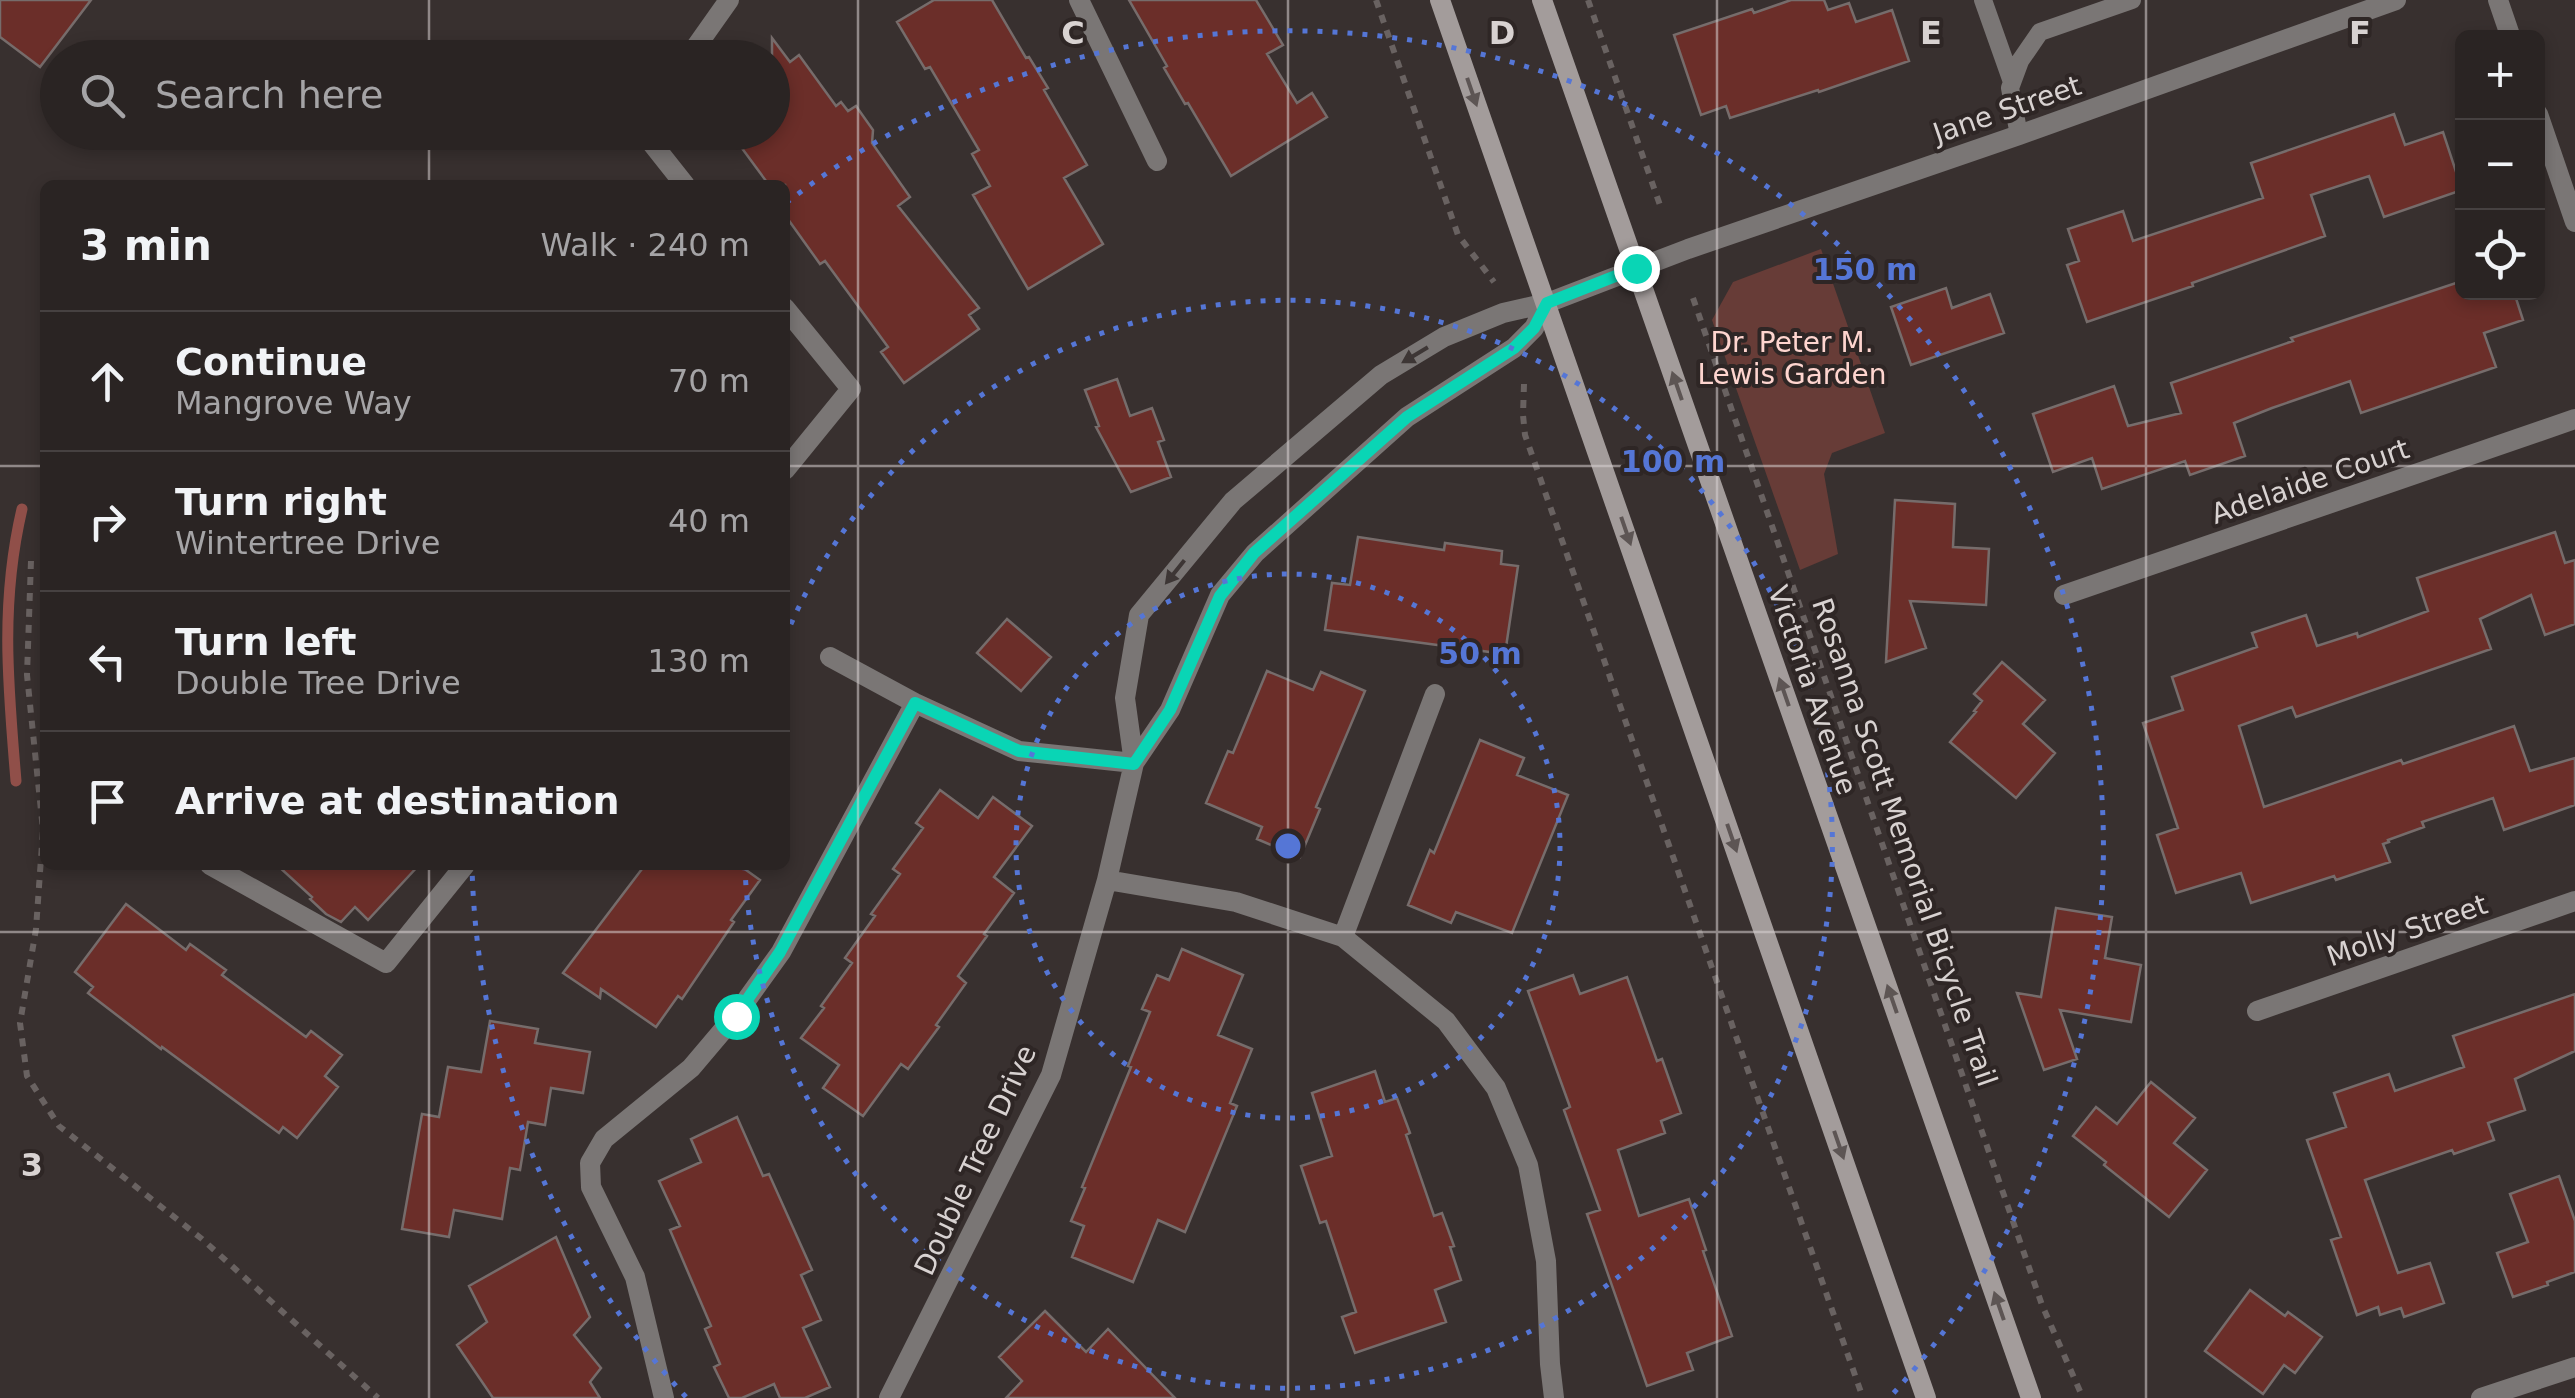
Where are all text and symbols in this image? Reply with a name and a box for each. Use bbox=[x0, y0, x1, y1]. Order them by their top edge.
text: C bbox=[1061, 14, 1085, 52]
text: D bbox=[1489, 14, 1515, 52]
text: E bbox=[1920, 14, 1942, 52]
text: F bbox=[2349, 14, 2371, 52]
map controls bbox=[2455, 30, 2545, 300]
button: + bbox=[2455, 30, 2545, 120]
search box bbox=[40, 40, 790, 150]
icon: search bbox=[75, 68, 130, 123]
street label: Jane Street bbox=[1927, 69, 2086, 151]
text: Search here bbox=[155, 73, 383, 117]
one-way arrow bbox=[1466, 78, 1481, 108]
button: − bbox=[2455, 120, 2545, 210]
button: locate bbox=[2455, 210, 2545, 300]
text: 3 min bbox=[80, 221, 212, 270]
text: Walk · 240 m bbox=[540, 226, 750, 264]
route end bbox=[1614, 246, 1660, 292]
text: 150 m bbox=[1813, 252, 1917, 287]
park label: Dr. Peter M. Lewis Garden bbox=[1697, 326, 1887, 391]
text: Continue bbox=[175, 340, 367, 384]
one-way arrow bbox=[1400, 346, 1429, 363]
icon: ahead bbox=[80, 354, 135, 409]
text: 70 m bbox=[668, 362, 750, 400]
one-way arrow bbox=[1669, 370, 1684, 400]
text: Mangrove Way bbox=[175, 384, 412, 422]
street label: Adelaide Court bbox=[2207, 432, 2414, 531]
text: 100 m bbox=[1621, 444, 1725, 479]
text: Turn right bbox=[175, 480, 387, 524]
icon: right bbox=[80, 494, 135, 549]
text: 40 m bbox=[668, 502, 750, 540]
one-way arrow bbox=[1619, 516, 1634, 546]
text: Wintertree Drive bbox=[175, 524, 440, 562]
one-way arrow bbox=[1165, 559, 1186, 584]
street label: Victoria Avenue bbox=[1761, 581, 1864, 799]
street label: Rosanna Scott Memorial Bicycle Trail bbox=[1805, 594, 2004, 1091]
text: Turn left bbox=[175, 620, 356, 664]
icon: left bbox=[80, 634, 135, 689]
text: 50 m bbox=[1438, 636, 1522, 671]
text: 130 m bbox=[648, 642, 750, 680]
text: Double Tree Drive bbox=[175, 664, 461, 702]
one-way arrow bbox=[1776, 677, 1791, 707]
icon: arrive bbox=[80, 774, 135, 829]
text: Arrive at destination bbox=[175, 779, 620, 823]
one-way arrow bbox=[1726, 823, 1741, 853]
centre of rings bbox=[1270, 828, 1306, 864]
street label: Molly Street bbox=[2323, 888, 2492, 973]
one-way arrow bbox=[1883, 984, 1898, 1014]
route start bbox=[714, 994, 760, 1040]
street label: Double Tree Drive bbox=[908, 1040, 1043, 1280]
one-way arrow bbox=[1832, 1131, 1847, 1161]
text: 3 bbox=[21, 1146, 43, 1184]
one-way arrow bbox=[1991, 1290, 2006, 1320]

